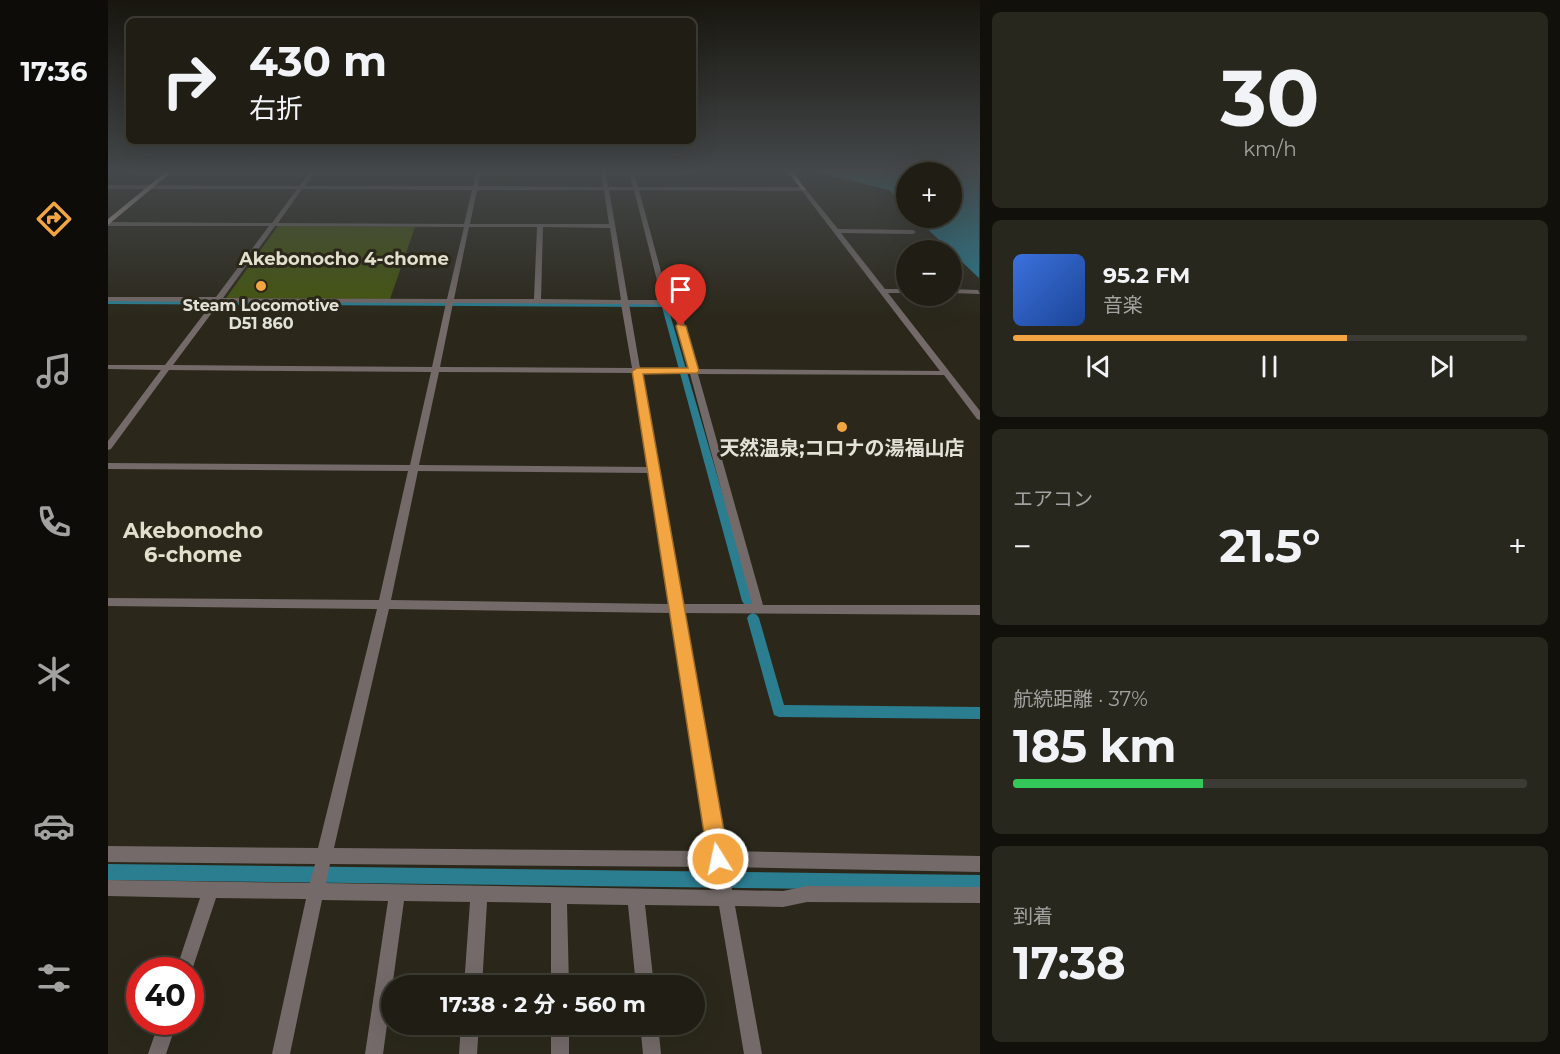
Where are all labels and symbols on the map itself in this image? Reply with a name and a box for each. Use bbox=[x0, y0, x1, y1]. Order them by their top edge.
district label: Akebonocho 4-chome bbox=[238, 248, 449, 270]
pin bbox=[655, 264, 706, 326]
marker: Steam Locomotive D51 860 bbox=[254, 279, 268, 293]
place label: Steam Locomotive D51 860 bbox=[183, 296, 339, 333]
marker: 天然温泉;コロナの湯福山店 bbox=[835, 420, 849, 434]
place label: 天然温泉;コロナの湯福山店 bbox=[719, 436, 965, 460]
district label: Akebonocho 6-chome bbox=[122, 518, 263, 567]
position arrow bbox=[686, 827, 750, 891]
speed limit sign: 40 bbox=[126, 957, 204, 1035]

